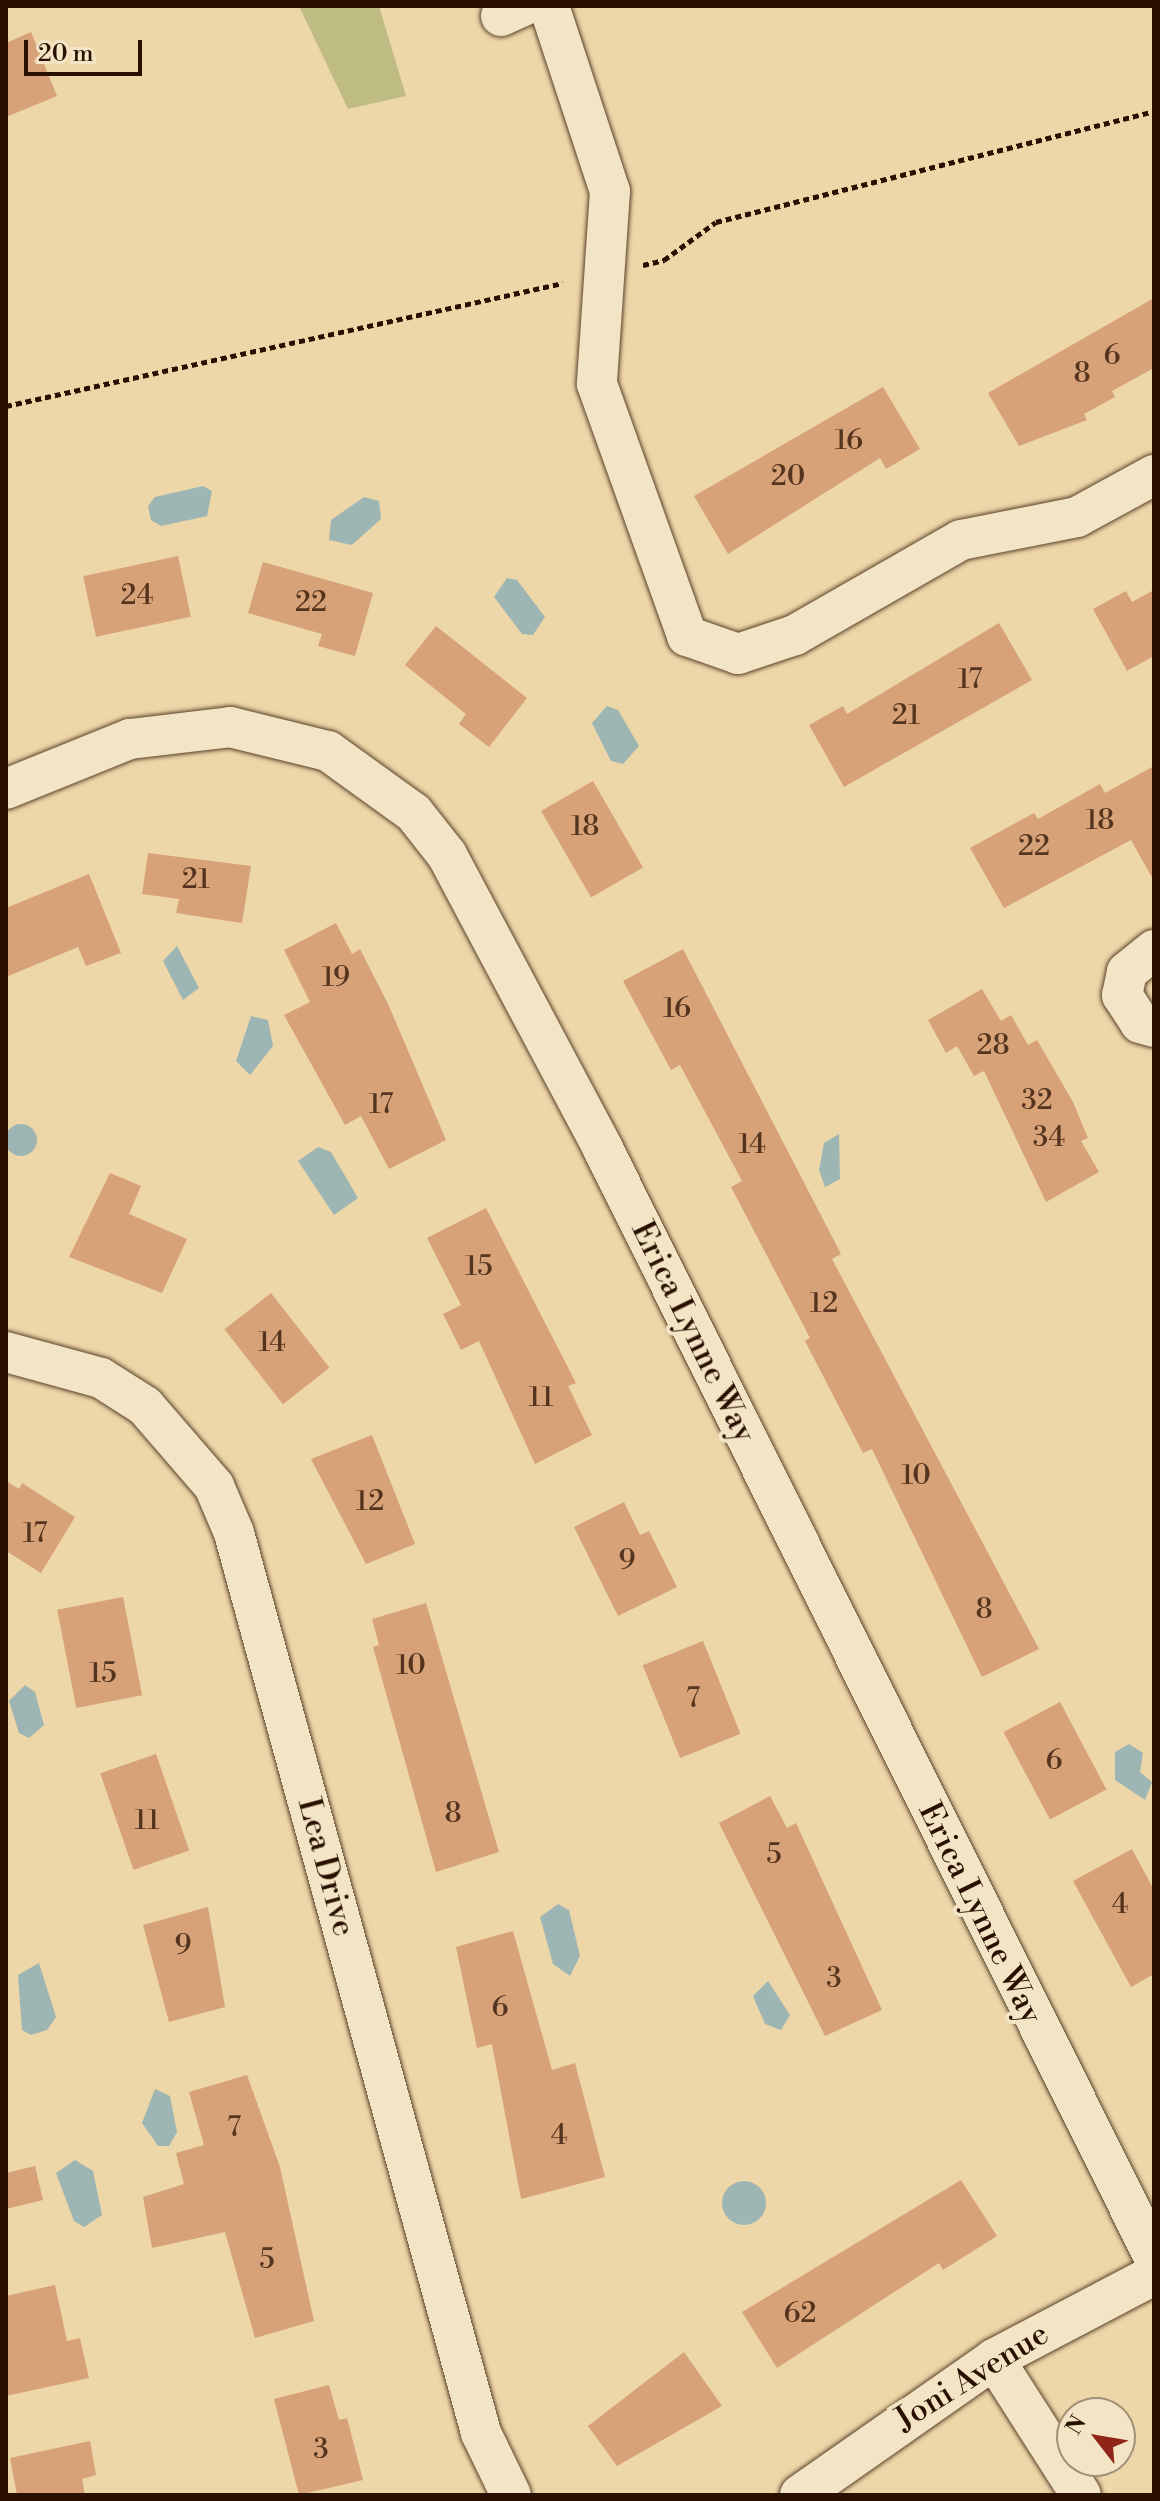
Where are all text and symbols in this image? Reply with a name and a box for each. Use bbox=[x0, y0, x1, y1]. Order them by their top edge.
scale bar bbox=[28, 24, 146, 74]
text: 20 m bbox=[38, 39, 94, 69]
house number: 6 bbox=[1104, 339, 1120, 373]
house number: 8 bbox=[1073, 357, 1091, 391]
house number: 16 bbox=[835, 424, 863, 458]
house number: 20 bbox=[771, 460, 805, 494]
house number: 24 bbox=[121, 579, 153, 613]
house number: 22 bbox=[295, 586, 327, 620]
house number: 17 bbox=[958, 663, 982, 697]
house number: 21 bbox=[892, 699, 920, 733]
house number: 18 bbox=[1086, 804, 1114, 838]
house number: 18 bbox=[571, 810, 599, 844]
house number: 22 bbox=[1018, 830, 1050, 864]
house number: 21 bbox=[182, 863, 210, 897]
house number: 19 bbox=[322, 961, 350, 995]
house number: 16 bbox=[663, 992, 691, 1026]
house number: 28 bbox=[976, 1029, 1010, 1063]
house number: 32 bbox=[1021, 1084, 1053, 1118]
house number: 17 bbox=[369, 1088, 393, 1122]
house number: 34 bbox=[1033, 1121, 1065, 1155]
house number: 14 bbox=[738, 1128, 766, 1162]
street label: Erica Lynne Way bbox=[623, 1215, 763, 1449]
house number: 15 bbox=[465, 1250, 493, 1284]
house number: 12 bbox=[810, 1287, 838, 1321]
house number: 14 bbox=[258, 1326, 286, 1360]
house number: 11 bbox=[528, 1381, 554, 1415]
house number: 10 bbox=[901, 1459, 931, 1493]
house number: 12 bbox=[356, 1485, 384, 1519]
house number: 17 bbox=[23, 1517, 47, 1551]
house number: 9 bbox=[619, 1544, 635, 1578]
house number: 8 bbox=[975, 1593, 993, 1627]
house number: 10 bbox=[396, 1649, 426, 1683]
house number: 15 bbox=[89, 1657, 117, 1691]
house number: 7 bbox=[686, 1682, 700, 1716]
house number: 6 bbox=[1046, 1744, 1062, 1778]
street label: Lea Drive bbox=[289, 1794, 363, 1940]
street label: Erica Lynne Way bbox=[910, 1796, 1050, 2030]
house number: 8 bbox=[444, 1797, 462, 1831]
house number: 11 bbox=[134, 1804, 160, 1838]
house number: 5 bbox=[766, 1838, 782, 1872]
house number: 4 bbox=[1112, 1888, 1128, 1922]
house number: 9 bbox=[175, 1929, 191, 1963]
house number: 3 bbox=[826, 1962, 842, 1996]
house number: 6 bbox=[492, 1991, 508, 2025]
house number: 7 bbox=[227, 2111, 241, 2145]
house number: 4 bbox=[551, 2119, 567, 2153]
house number: 5 bbox=[259, 2243, 275, 2277]
house number: 62 bbox=[784, 2297, 816, 2331]
street label: Joni Avenue bbox=[888, 2315, 1056, 2439]
north arrow bbox=[1056, 2397, 1136, 2477]
text: N bbox=[1061, 2411, 1093, 2440]
house number: 3 bbox=[313, 2433, 329, 2467]

